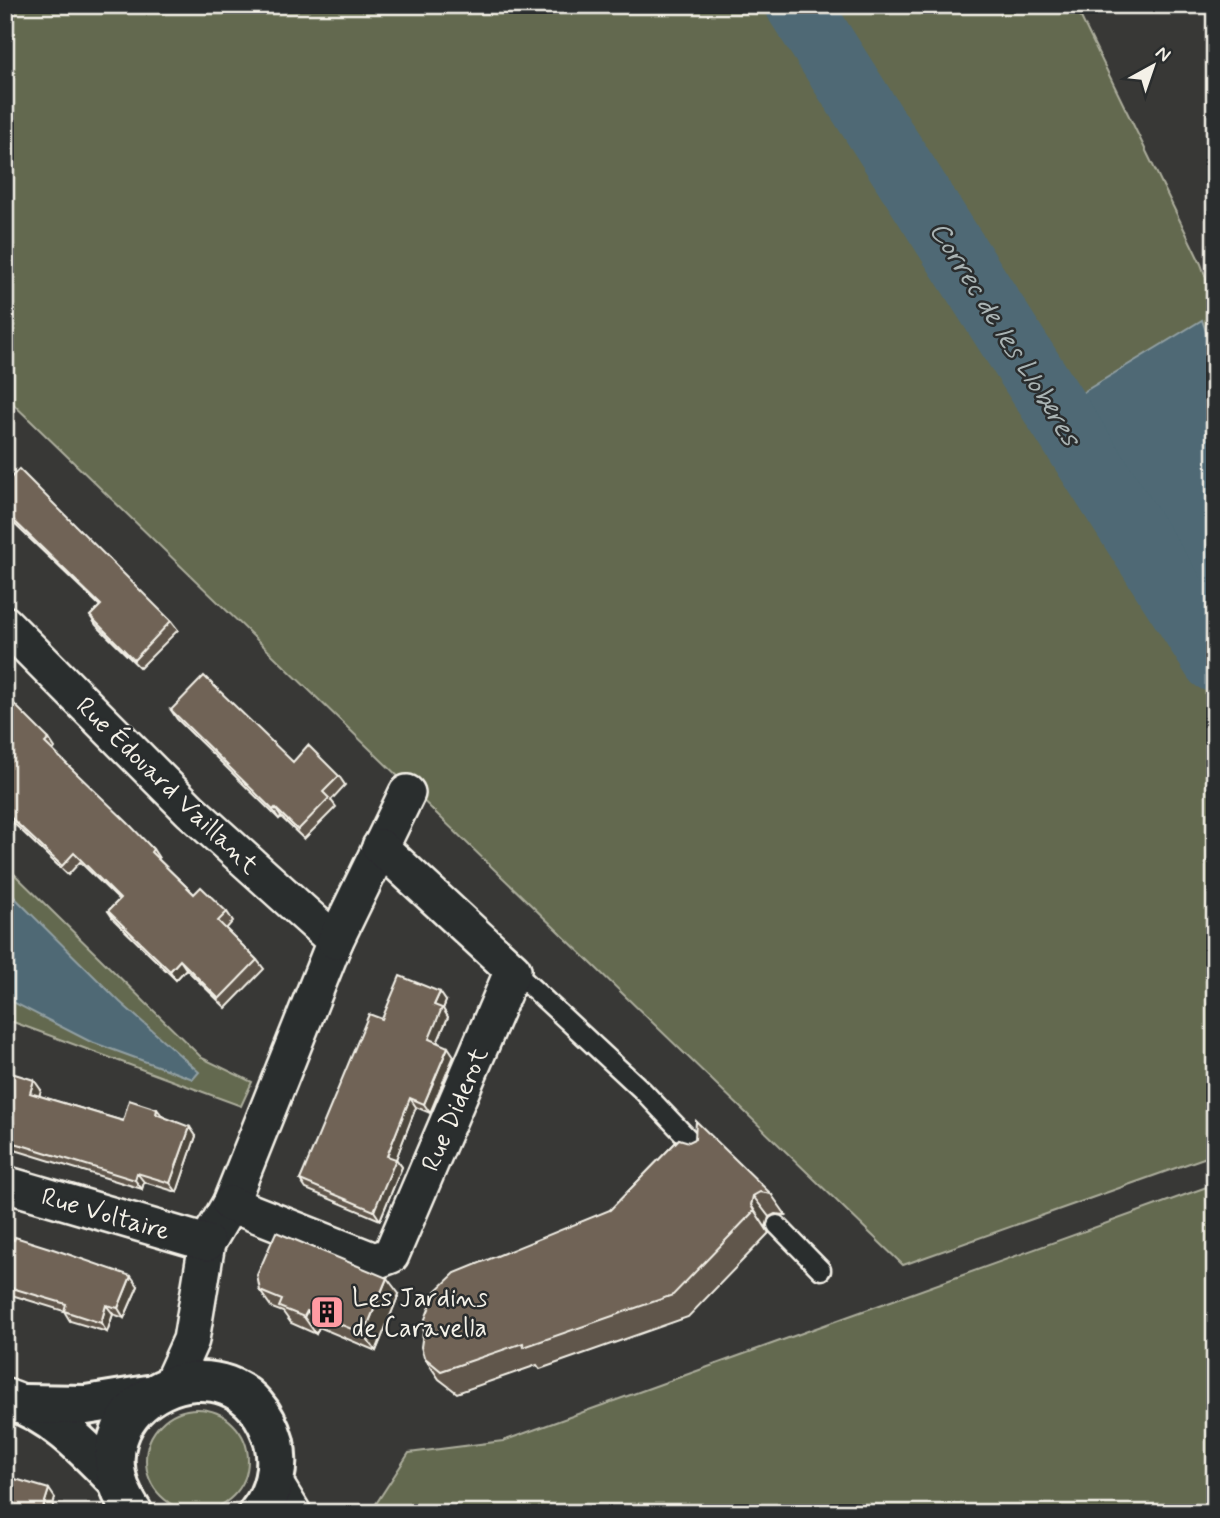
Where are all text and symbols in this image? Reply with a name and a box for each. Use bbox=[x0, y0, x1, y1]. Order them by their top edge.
north arrow bbox=[1118, 32, 1188, 102]
text: N bbox=[1150, 40, 1176, 68]
water label: Correc de les Lloberes bbox=[920, 215, 1089, 456]
street label: Rue Édouard Vaillant bbox=[68, 689, 267, 883]
street label: Rue Diderot bbox=[415, 1043, 497, 1177]
street label: Rue Voltaire bbox=[37, 1180, 174, 1249]
place label: Les Jardins de Caravella bbox=[352, 1282, 488, 1346]
building icon: Les Jardins de Caravella bbox=[308, 1293, 346, 1331]

